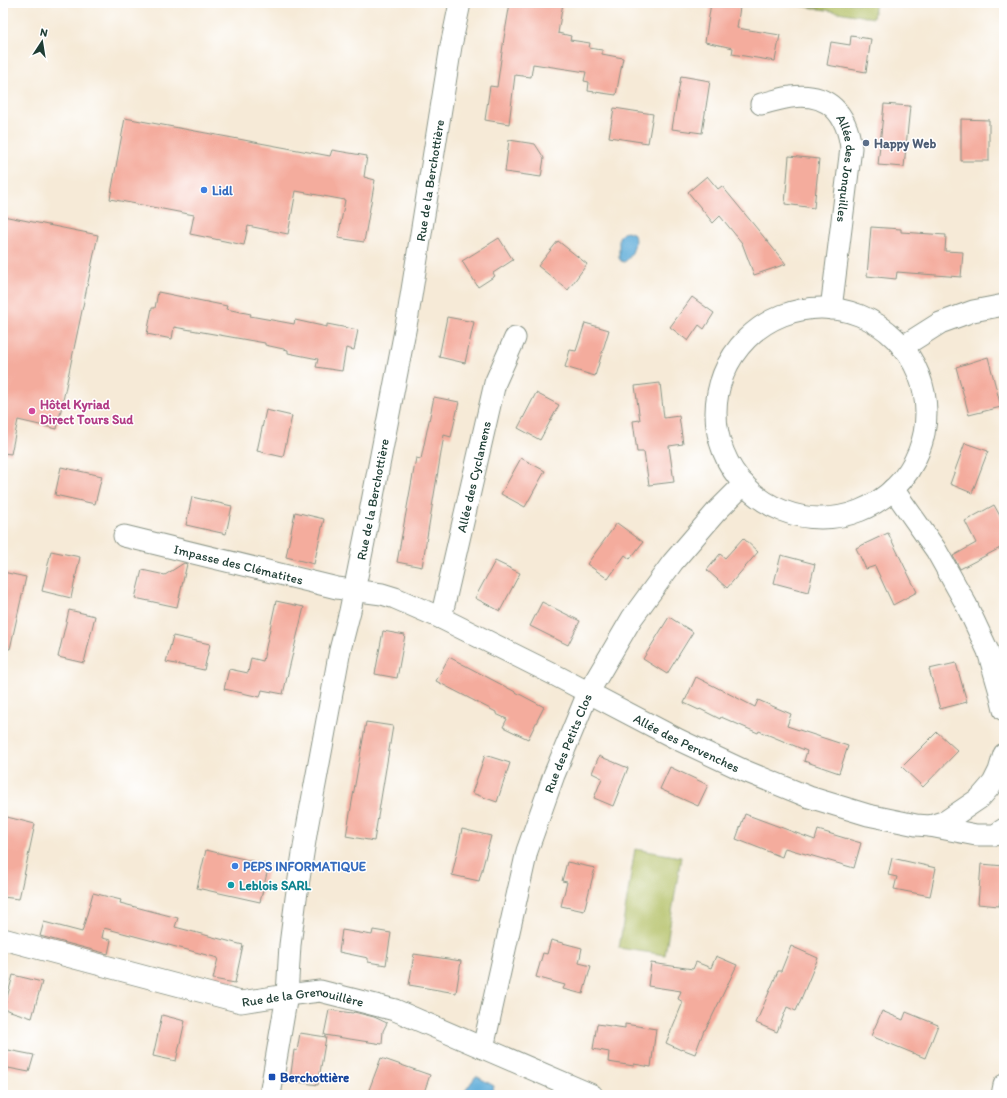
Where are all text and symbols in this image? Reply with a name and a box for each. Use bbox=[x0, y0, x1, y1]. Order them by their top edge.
north arrow bbox=[22, 22, 62, 62]
text: N bbox=[39, 26, 49, 40]
street label: Allée des Jonquilles bbox=[833, 112, 858, 223]
street label: Rue de la Berchottière bbox=[413, 118, 447, 243]
place label: Happy Web bbox=[874, 136, 936, 152]
marker: Happy Web bbox=[861, 138, 871, 148]
place label: Lidl bbox=[212, 183, 233, 198]
marker: Lidl bbox=[199, 185, 209, 195]
place label: Hôtel Kyriad Direct Tours Sud bbox=[40, 397, 134, 427]
marker: Hôtel Kyriad Direct Tours Sud bbox=[27, 406, 37, 416]
street label: Allée des Cyclamens bbox=[454, 419, 494, 534]
street label: Rue de la Berchottière bbox=[353, 437, 392, 561]
street label: Impasse des Clématites bbox=[172, 541, 305, 588]
street label: Rue des Petits Clos bbox=[541, 691, 595, 795]
street label: Allée des Pervenches bbox=[631, 711, 742, 775]
place label: PEPS INFORMATIQUE bbox=[243, 859, 367, 874]
marker: PEPS INFORMATIQUE bbox=[230, 861, 240, 871]
place label: Leblois SARL bbox=[239, 878, 312, 893]
marker: Leblois SARL bbox=[226, 880, 236, 890]
street label: Rue de la Grenouillère bbox=[241, 984, 365, 1010]
place label: Berchottière bbox=[280, 1070, 349, 1085]
marker: Berchottière bbox=[267, 1072, 277, 1082]

